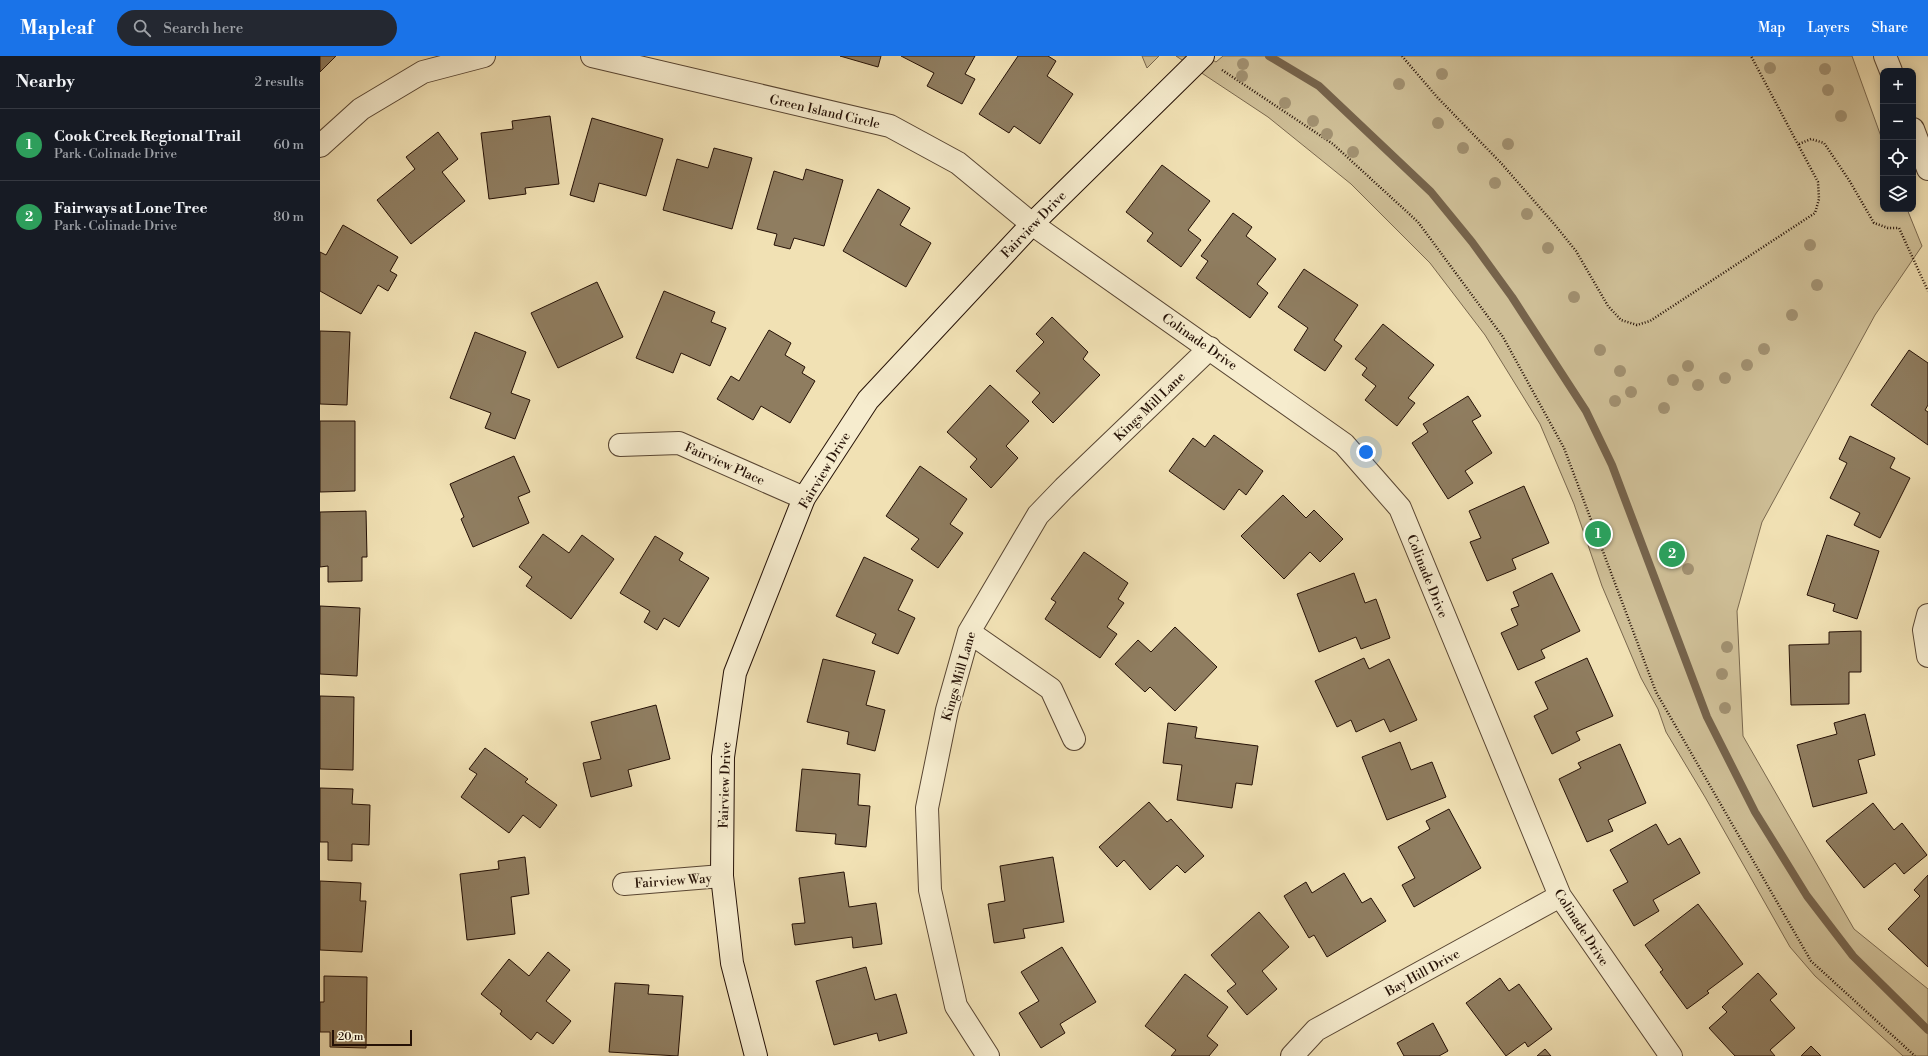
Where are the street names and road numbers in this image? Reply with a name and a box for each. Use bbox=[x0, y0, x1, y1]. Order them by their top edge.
street label: Green Island Circle bbox=[768, 91, 882, 133]
street label: Fairview Drive bbox=[998, 188, 1070, 261]
street label: Colinade Drive bbox=[1159, 310, 1241, 374]
street label: Kings Mill Lane bbox=[1111, 369, 1189, 445]
street label: Fairview Drive bbox=[796, 429, 854, 512]
street label: Fairview Place bbox=[682, 439, 768, 489]
street label: Colinade Drive bbox=[1403, 532, 1451, 621]
street label: Kings Mill Lane bbox=[939, 629, 979, 723]
street label: Fairview Drive bbox=[715, 741, 735, 829]
street label: Fairview Way bbox=[634, 870, 713, 892]
street label: Colinade Drive bbox=[1550, 886, 1612, 969]
street label: Bay Hill Drive bbox=[1382, 946, 1463, 1000]

